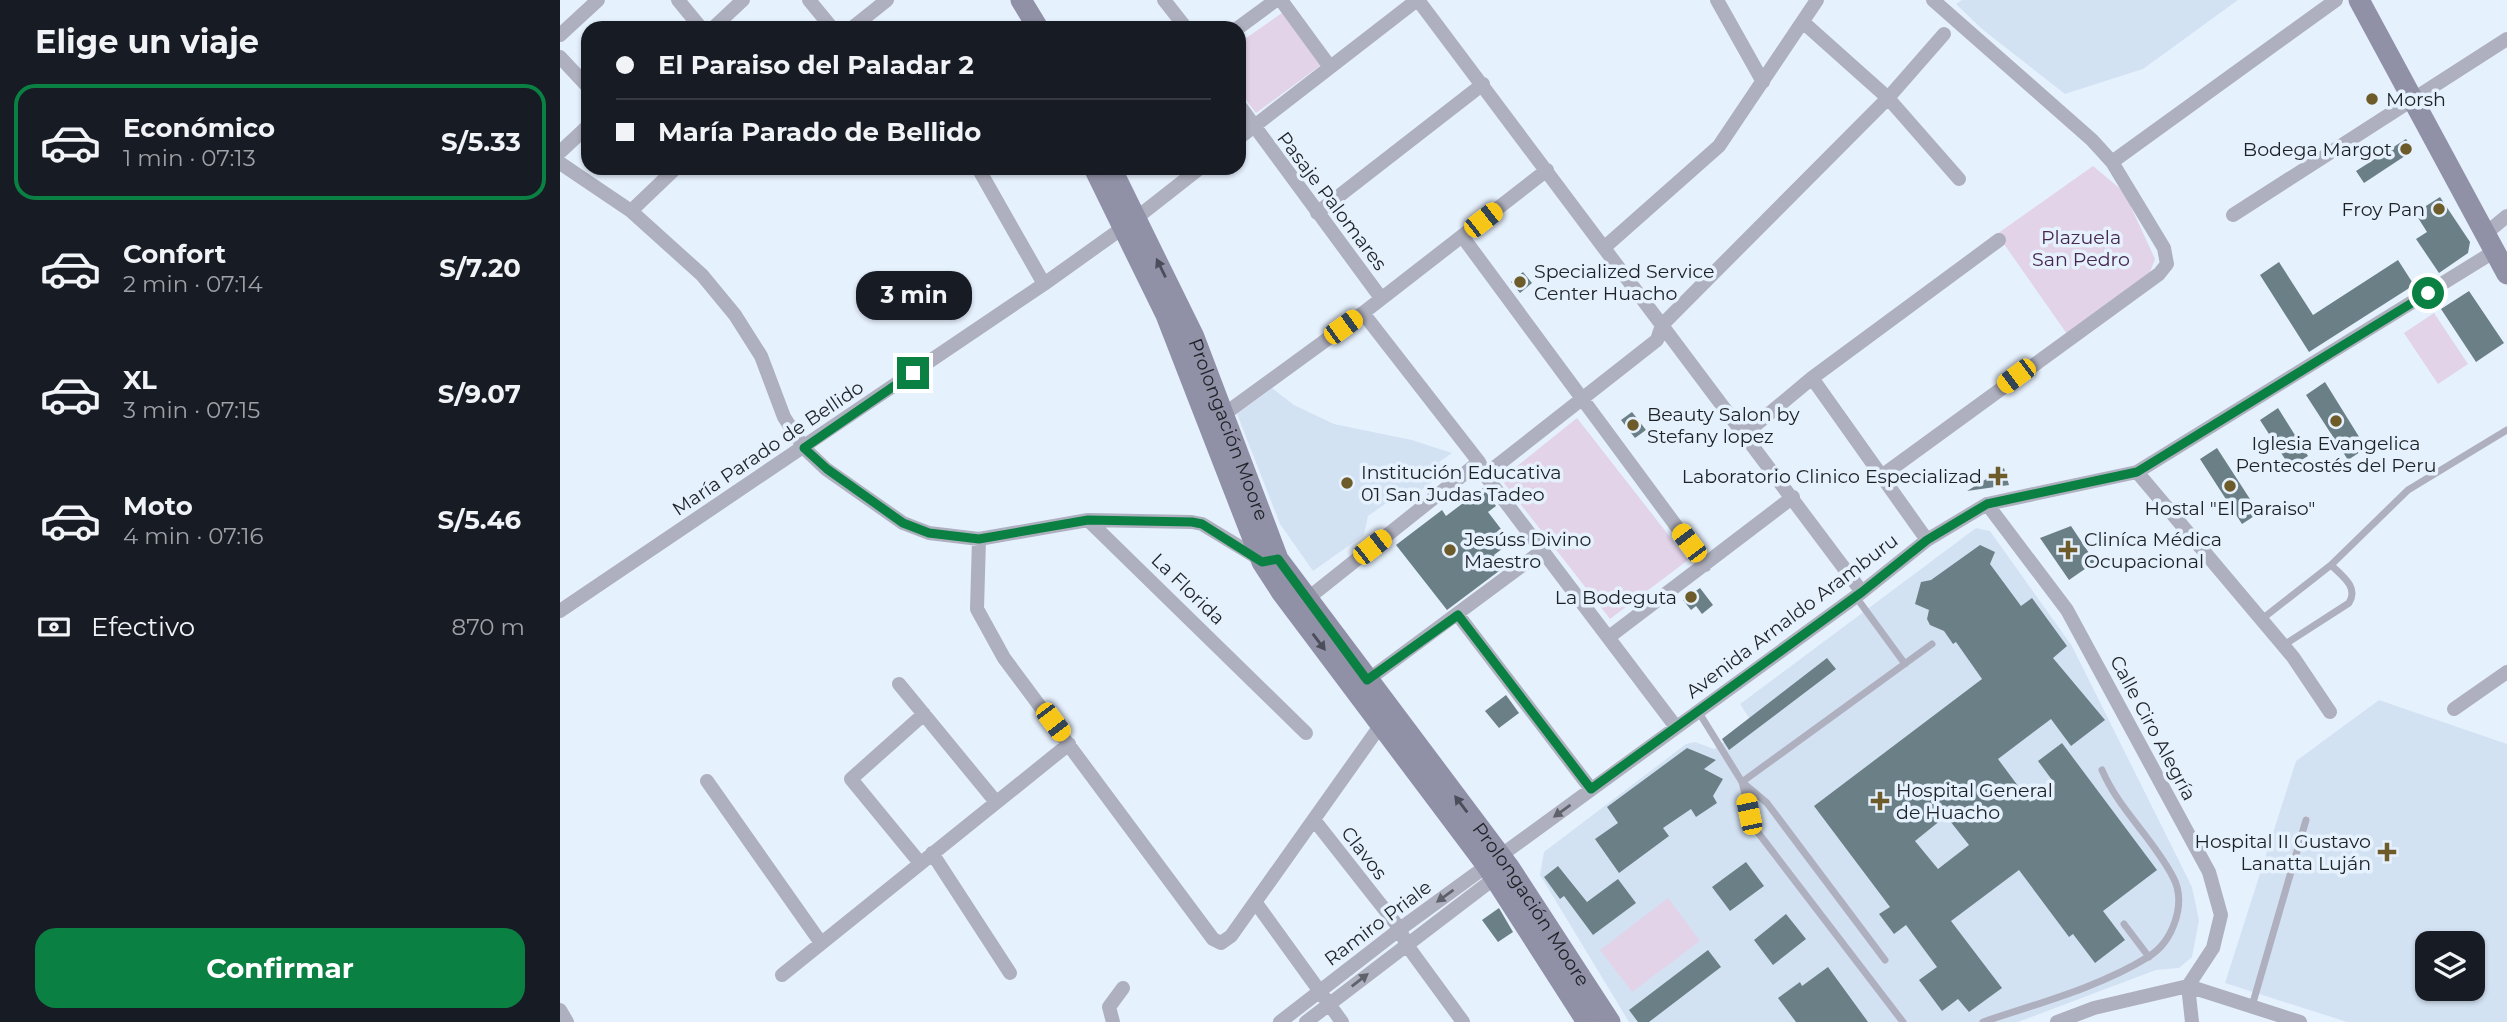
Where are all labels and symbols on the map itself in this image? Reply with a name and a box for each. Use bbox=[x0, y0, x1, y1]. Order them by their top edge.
place label: Morsh bbox=[2386, 88, 2446, 111]
marker: Morsh bbox=[2364, 91, 2380, 107]
street label: Pasaje Palomares bbox=[1272, 127, 1392, 275]
place label: Bodega Margot bbox=[2243, 138, 2392, 161]
marker: Bodega Margot bbox=[2398, 141, 2414, 157]
place label: Froy Pan bbox=[2341, 198, 2425, 221]
car bbox=[1460, 199, 1507, 241]
marker: Froy Pan bbox=[2431, 201, 2447, 217]
park label: Plazuela San Pedro bbox=[2032, 226, 2130, 271]
one-way arrow bbox=[1155, 258, 1166, 278]
place label: Specialized Service Center Huacho bbox=[1534, 260, 1715, 305]
callout: 3 min bbox=[855, 272, 971, 320]
marker: Specialized Service Center Huacho bbox=[1512, 274, 1528, 290]
route start bbox=[2412, 277, 2444, 309]
car bbox=[1320, 306, 1367, 348]
street label: Prolongación Moore bbox=[1184, 335, 1274, 524]
car bbox=[1993, 355, 2040, 397]
route end bbox=[897, 357, 929, 389]
street label: María Parado de Bellido bbox=[668, 375, 868, 521]
place label: Beauty Salon by Stefany lopez bbox=[1647, 403, 1800, 448]
marker: Iglesia Evangelica Pentecostés del Peru bbox=[2328, 413, 2344, 429]
marker: Beauty Salon by Stefany lopez bbox=[1625, 417, 1641, 433]
place label: Iglesia Evangelica Pentecostés del Peru bbox=[2235, 432, 2437, 477]
place label: Institución Educativa 01 San Judas Tadeo bbox=[1361, 461, 1561, 506]
place label: Laboratorio Clinico Especializad bbox=[1682, 465, 1982, 488]
marker: Laboratorio Clinico Especializad bbox=[1988, 466, 2008, 486]
marker: Institución Educativa 01 San Judas Tadeo bbox=[1339, 475, 1355, 491]
marker: Hostal "El Paraiso" bbox=[2222, 478, 2238, 494]
place label: Hostal "El Paraiso" bbox=[2145, 497, 2315, 520]
car bbox=[1668, 520, 1711, 566]
car bbox=[1349, 526, 1396, 568]
place label: Jesúss Divino Maestro bbox=[1463, 528, 1592, 573]
place label: Cliníca Médica Ocupacional bbox=[2084, 528, 2222, 573]
street label: Avenida Arnaldo Aramburu bbox=[1681, 529, 1903, 703]
marker: Cliníca Médica Ocupacional bbox=[2058, 540, 2078, 560]
marker: Jesúss Divino Maestro bbox=[1442, 542, 1458, 558]
street label: La Florida bbox=[1147, 548, 1229, 630]
place label: La Bodeguta bbox=[1555, 586, 1677, 609]
marker: La Bodeguta bbox=[1683, 589, 1699, 605]
one-way arrow bbox=[1311, 632, 1326, 650]
street label: Calle Ciro Alegría bbox=[2105, 651, 2201, 805]
car bbox=[1032, 699, 1075, 745]
place label: Hospital General de Huacho bbox=[1896, 779, 2053, 824]
car bbox=[1735, 791, 1764, 837]
marker: Hospital General de Huacho bbox=[1870, 791, 1890, 811]
one-way arrow bbox=[1454, 795, 1468, 813]
one-way arrow bbox=[1552, 804, 1571, 818]
street label: Prolongación Moore bbox=[1468, 818, 1595, 990]
street label: Clavos bbox=[1336, 822, 1392, 884]
place label: Hospital II Gustavo Lanatta Luján bbox=[2194, 830, 2371, 875]
marker: Hospital II Gustavo Lanatta Luján bbox=[2377, 842, 2397, 862]
street label: Ramiro Priale bbox=[1320, 875, 1436, 971]
one-way arrow bbox=[1436, 889, 1454, 903]
one-way arrow bbox=[1351, 973, 1369, 988]

